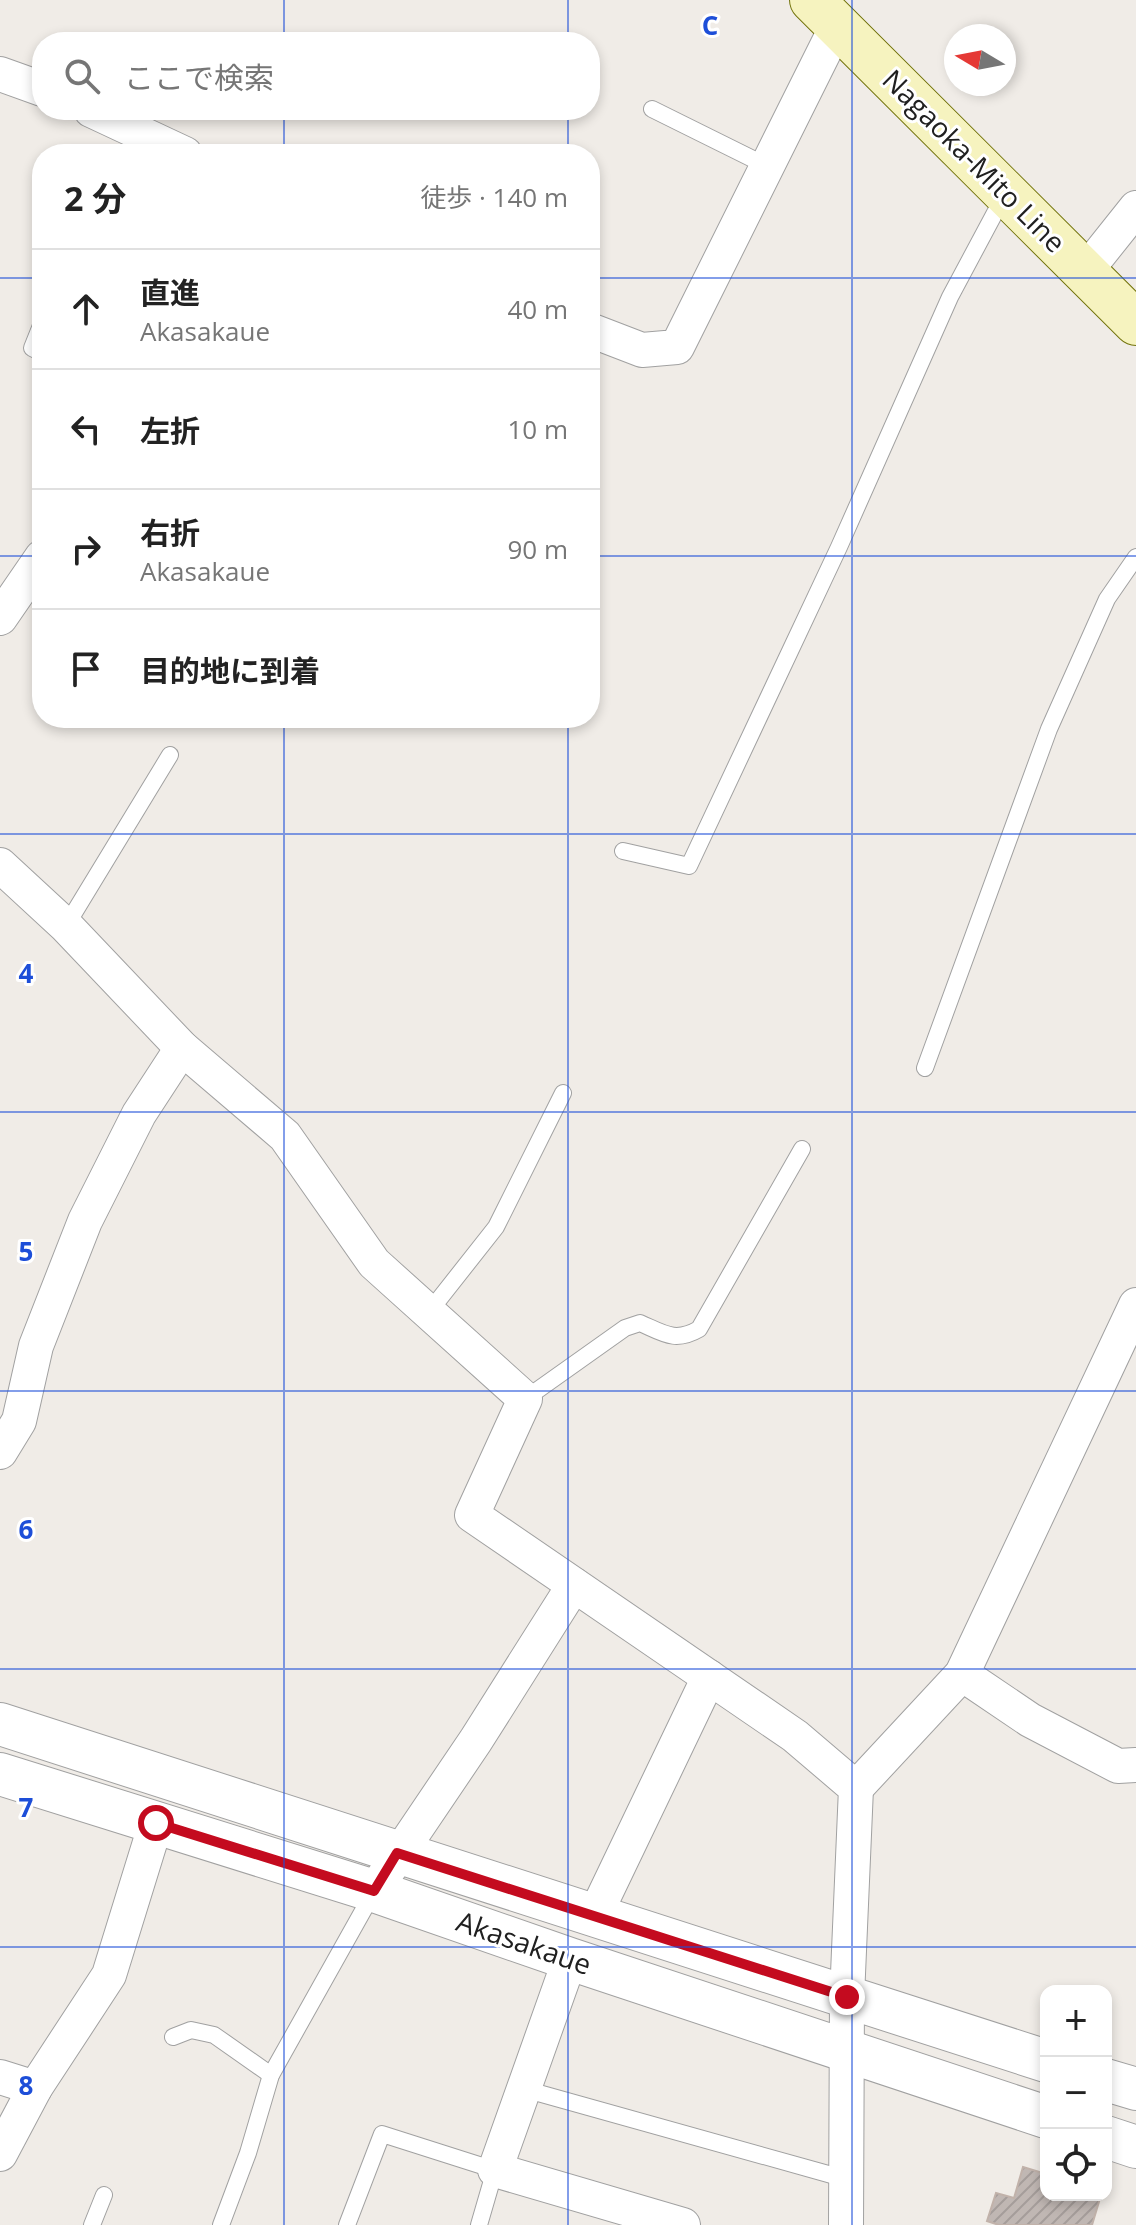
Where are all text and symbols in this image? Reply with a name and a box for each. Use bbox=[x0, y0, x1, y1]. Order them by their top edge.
text: C bbox=[702, 7, 718, 43]
north arrow bbox=[944, 24, 1016, 96]
search box bbox=[32, 32, 600, 120]
icon: search bbox=[60, 54, 104, 98]
text: ここで検索 bbox=[124, 57, 274, 98]
street label: Nagaoka-Mito Line bbox=[875, 60, 1075, 260]
text: 2 分 bbox=[64, 175, 126, 221]
text: 徒歩 · 140 m bbox=[420, 179, 568, 215]
text: 直進 bbox=[140, 272, 200, 313]
icon: ahead bbox=[64, 287, 108, 331]
text: 40 m bbox=[507, 291, 568, 327]
text: Akasakaue bbox=[140, 313, 270, 349]
icon: left bbox=[64, 407, 108, 451]
text: 左折 bbox=[140, 410, 200, 451]
text: 10 m bbox=[507, 411, 568, 447]
text: 右折 bbox=[140, 512, 200, 553]
icon: right bbox=[64, 527, 108, 571]
text: 90 m bbox=[507, 531, 568, 567]
text: Akasakaue bbox=[140, 553, 270, 589]
icon: arrive bbox=[64, 647, 108, 691]
text: 目的地に到着 bbox=[140, 650, 320, 691]
text: 4 bbox=[19, 955, 34, 991]
text: 5 bbox=[19, 1233, 33, 1269]
text: 6 bbox=[19, 1511, 34, 1547]
text: 7 bbox=[19, 1789, 34, 1825]
route start bbox=[138, 1805, 174, 1841]
street label: Akasakaue bbox=[452, 1901, 597, 1983]
route end bbox=[829, 1979, 865, 2015]
map controls bbox=[1040, 1985, 1112, 2201]
button: + bbox=[1040, 1985, 1112, 2057]
button: − bbox=[1040, 2057, 1112, 2129]
text: 8 bbox=[19, 2067, 33, 2103]
button: locate bbox=[1040, 2129, 1112, 2201]

